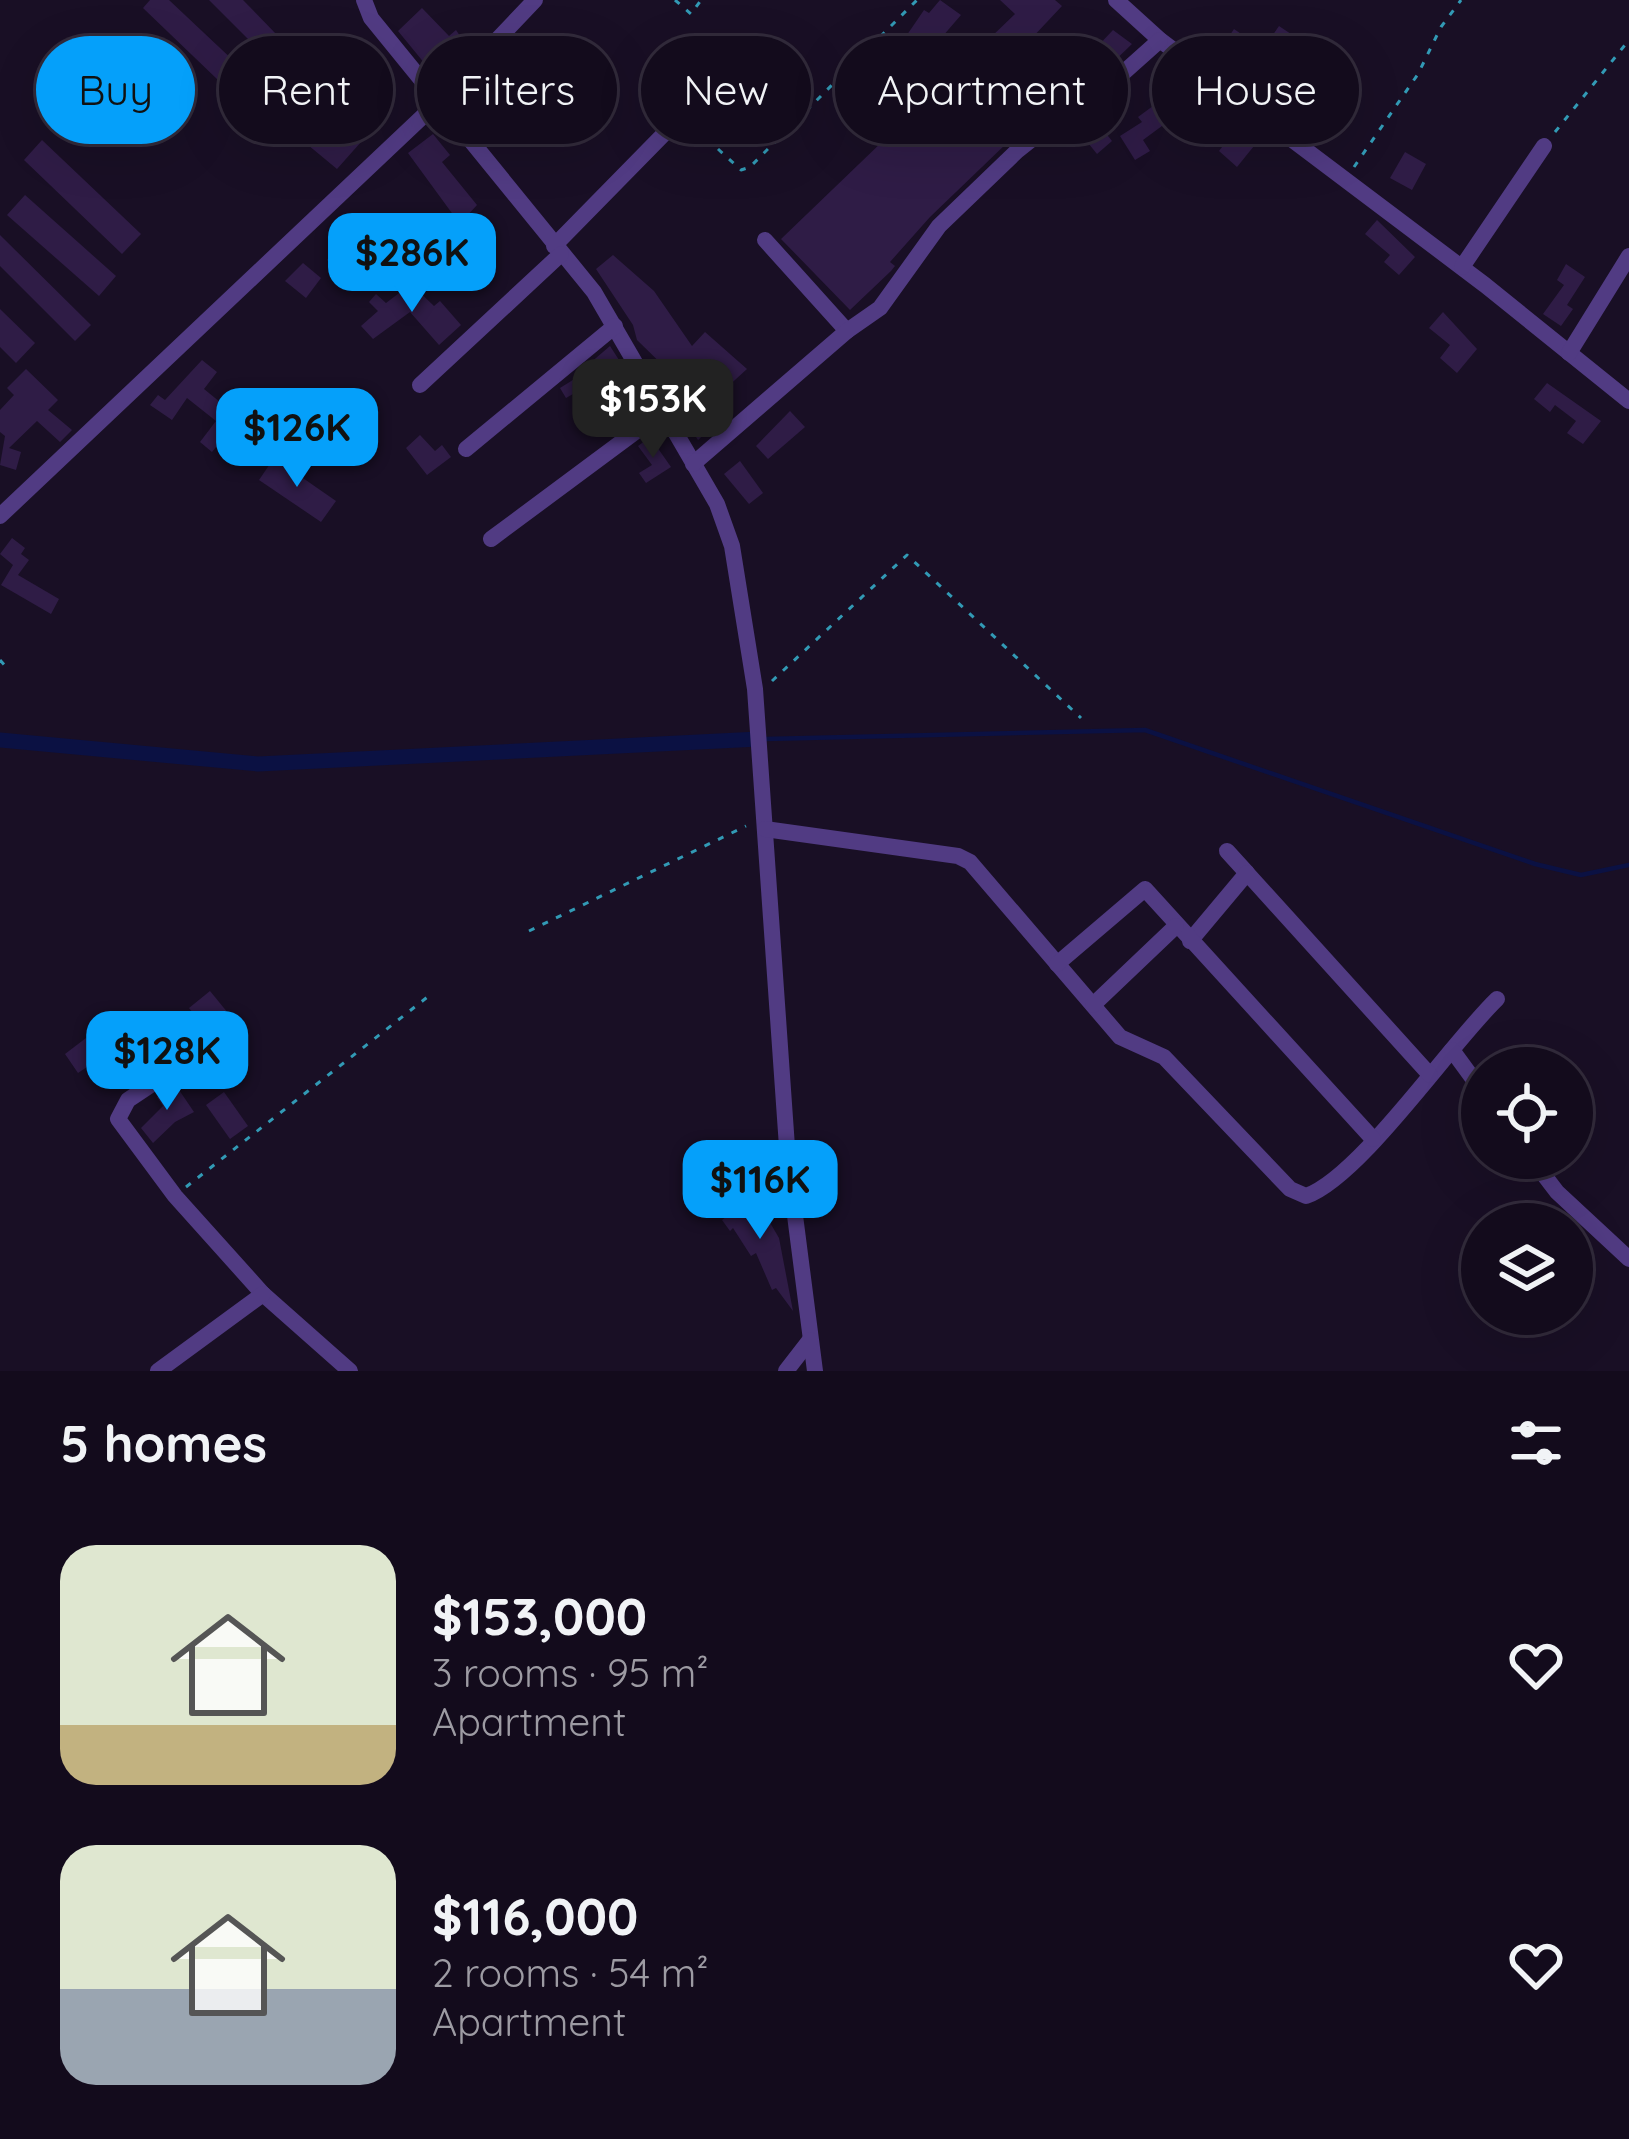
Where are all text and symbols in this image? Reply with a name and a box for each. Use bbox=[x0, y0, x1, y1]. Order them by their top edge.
chip: Buy bbox=[36, 36, 195, 144]
chip: Rent bbox=[219, 36, 393, 144]
chip: Filters bbox=[417, 36, 617, 144]
chip: New bbox=[641, 36, 811, 144]
chip: Apartment bbox=[835, 36, 1128, 144]
chip: House bbox=[1152, 36, 1359, 144]
pin: $286K bbox=[328, 213, 496, 315]
text: $286K bbox=[355, 227, 469, 276]
pin: $153K bbox=[569, 359, 737, 461]
text: $153K bbox=[599, 373, 707, 422]
pin: $126K bbox=[213, 388, 381, 490]
text: $126K bbox=[243, 402, 351, 451]
pin: $128K bbox=[83, 1011, 251, 1113]
text: $128K bbox=[113, 1025, 221, 1074]
map controls bbox=[1461, 1047, 1593, 1335]
button: locate bbox=[1461, 1047, 1593, 1179]
pin: $116K bbox=[676, 1140, 844, 1242]
text: $116K bbox=[710, 1154, 810, 1203]
button: layers bbox=[1461, 1203, 1593, 1335]
icon: filters bbox=[1503, 1410, 1569, 1476]
text: 5 homes bbox=[60, 1411, 267, 1475]
text: $153,000 bbox=[432, 1584, 647, 1648]
icon: home bbox=[156, 1593, 300, 1737]
icon: heart bbox=[1503, 1632, 1569, 1698]
text: 3 rooms · 95 m² bbox=[432, 1648, 709, 1697]
text: Apartment bbox=[432, 1697, 626, 1746]
text: $116,000 bbox=[432, 1884, 638, 1948]
icon: home bbox=[156, 1893, 300, 2037]
icon: heart bbox=[1503, 1932, 1569, 1998]
text: 2 rooms · 54 m² bbox=[432, 1948, 709, 1997]
text: Apartment bbox=[432, 1997, 626, 2046]

